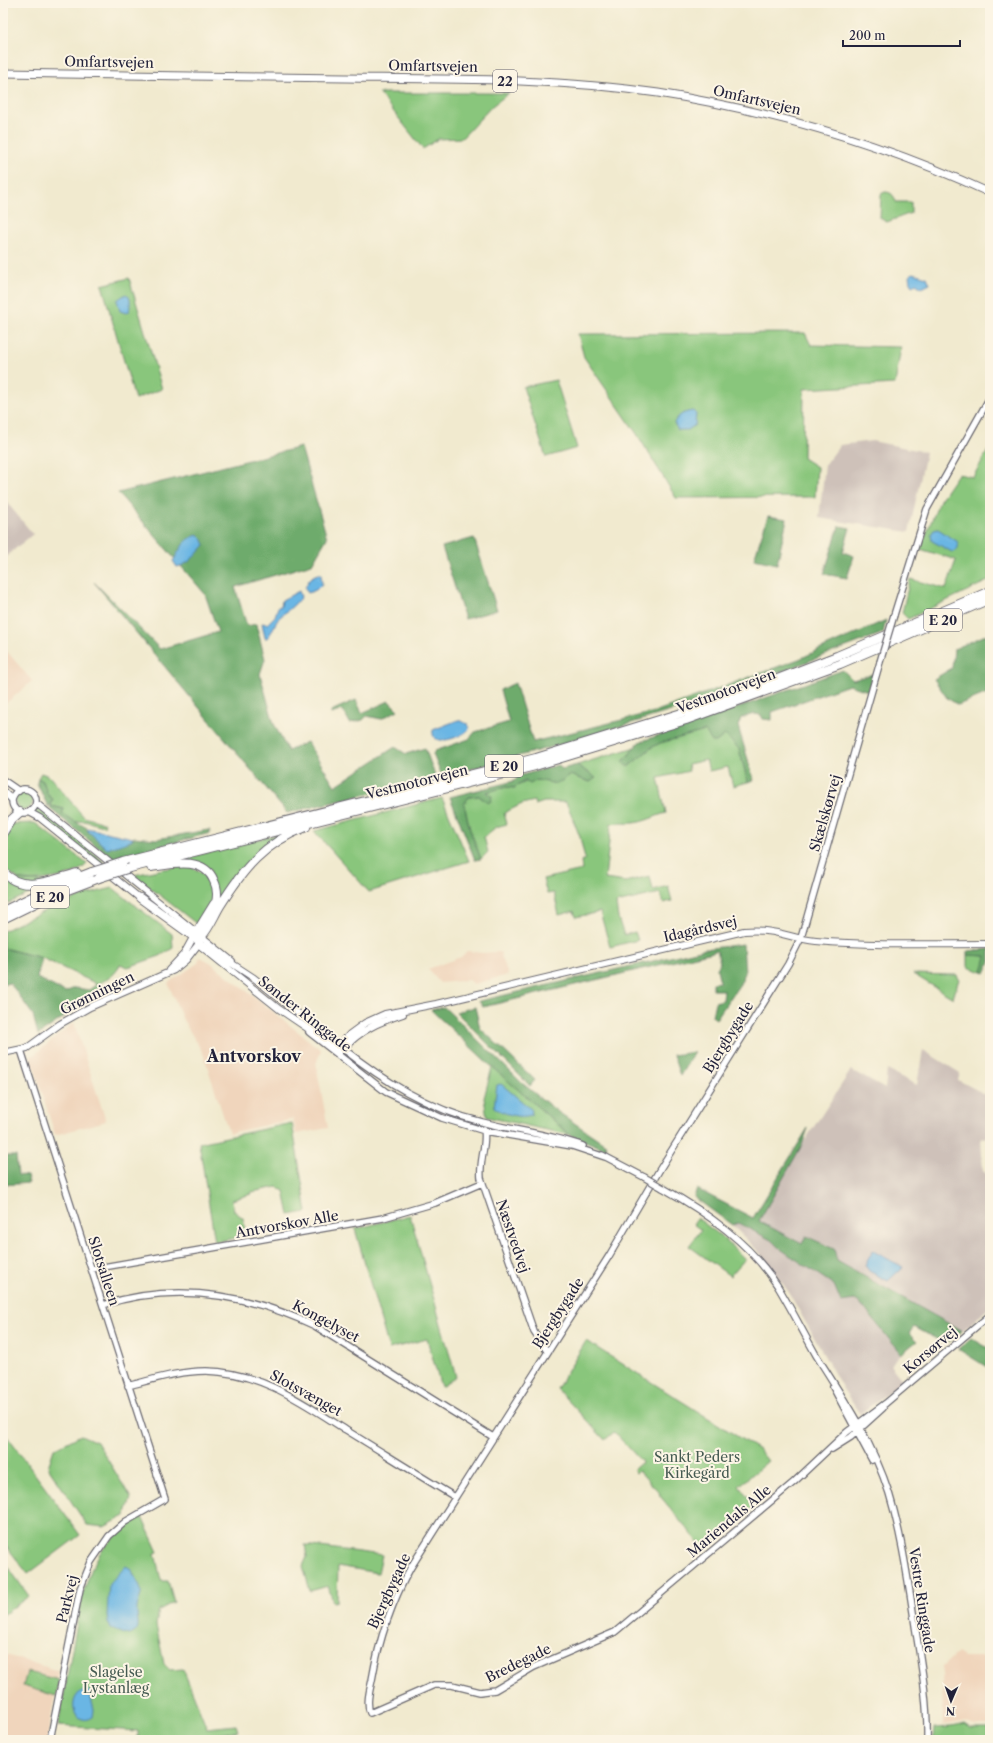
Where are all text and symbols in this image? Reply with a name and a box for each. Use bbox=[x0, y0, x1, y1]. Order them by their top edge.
scale bar bbox=[843, 22, 960, 48]
text: 200 m bbox=[849, 28, 886, 43]
street label: Omfartsvejen bbox=[64, 52, 154, 72]
street label: Omfartsvejen bbox=[388, 56, 478, 76]
road number: 22 bbox=[493, 70, 517, 92]
street label: Omfartsvejen bbox=[711, 81, 803, 119]
road number: E 20 bbox=[924, 609, 962, 631]
street label: Vestmotorvejen bbox=[673, 665, 778, 718]
road number: E 20 bbox=[485, 755, 523, 777]
street label: Vestmotorvejen bbox=[363, 761, 470, 804]
street label: Skælskørvej bbox=[805, 772, 845, 854]
road number: E 20 bbox=[31, 886, 69, 908]
street label: Idagårdsvej bbox=[662, 912, 739, 946]
street label: Grønningen bbox=[57, 967, 137, 1019]
street label: Sønder Ringgade bbox=[255, 972, 355, 1056]
street label: Bjergbygade bbox=[699, 998, 757, 1076]
district label: Antvorskov bbox=[206, 1046, 302, 1066]
street label: Næstvedvej bbox=[492, 1197, 534, 1275]
street label: Antvorskov Alle bbox=[233, 1206, 340, 1242]
street label: Slotsalleen bbox=[84, 1234, 124, 1308]
street label: Bjergbygade bbox=[528, 1274, 588, 1352]
street label: Kongelyset bbox=[289, 1296, 363, 1346]
street label: Korsørvej bbox=[899, 1322, 961, 1378]
street label: Slotsvænget bbox=[267, 1366, 345, 1420]
park label: Sankt Peders Kirkegård bbox=[654, 1448, 740, 1482]
street label: Mariendals Alle bbox=[683, 1481, 775, 1561]
street label: Vestre Ringgade bbox=[905, 1545, 939, 1654]
street label: Bjergbygade bbox=[364, 1550, 414, 1632]
street label: Parkvej bbox=[52, 1573, 82, 1625]
street label: Bredegade bbox=[482, 1639, 554, 1687]
park label: Slagelse Lystanlæg bbox=[83, 1663, 150, 1697]
north arrow bbox=[931, 1681, 971, 1721]
text: N bbox=[945, 1704, 956, 1718]

